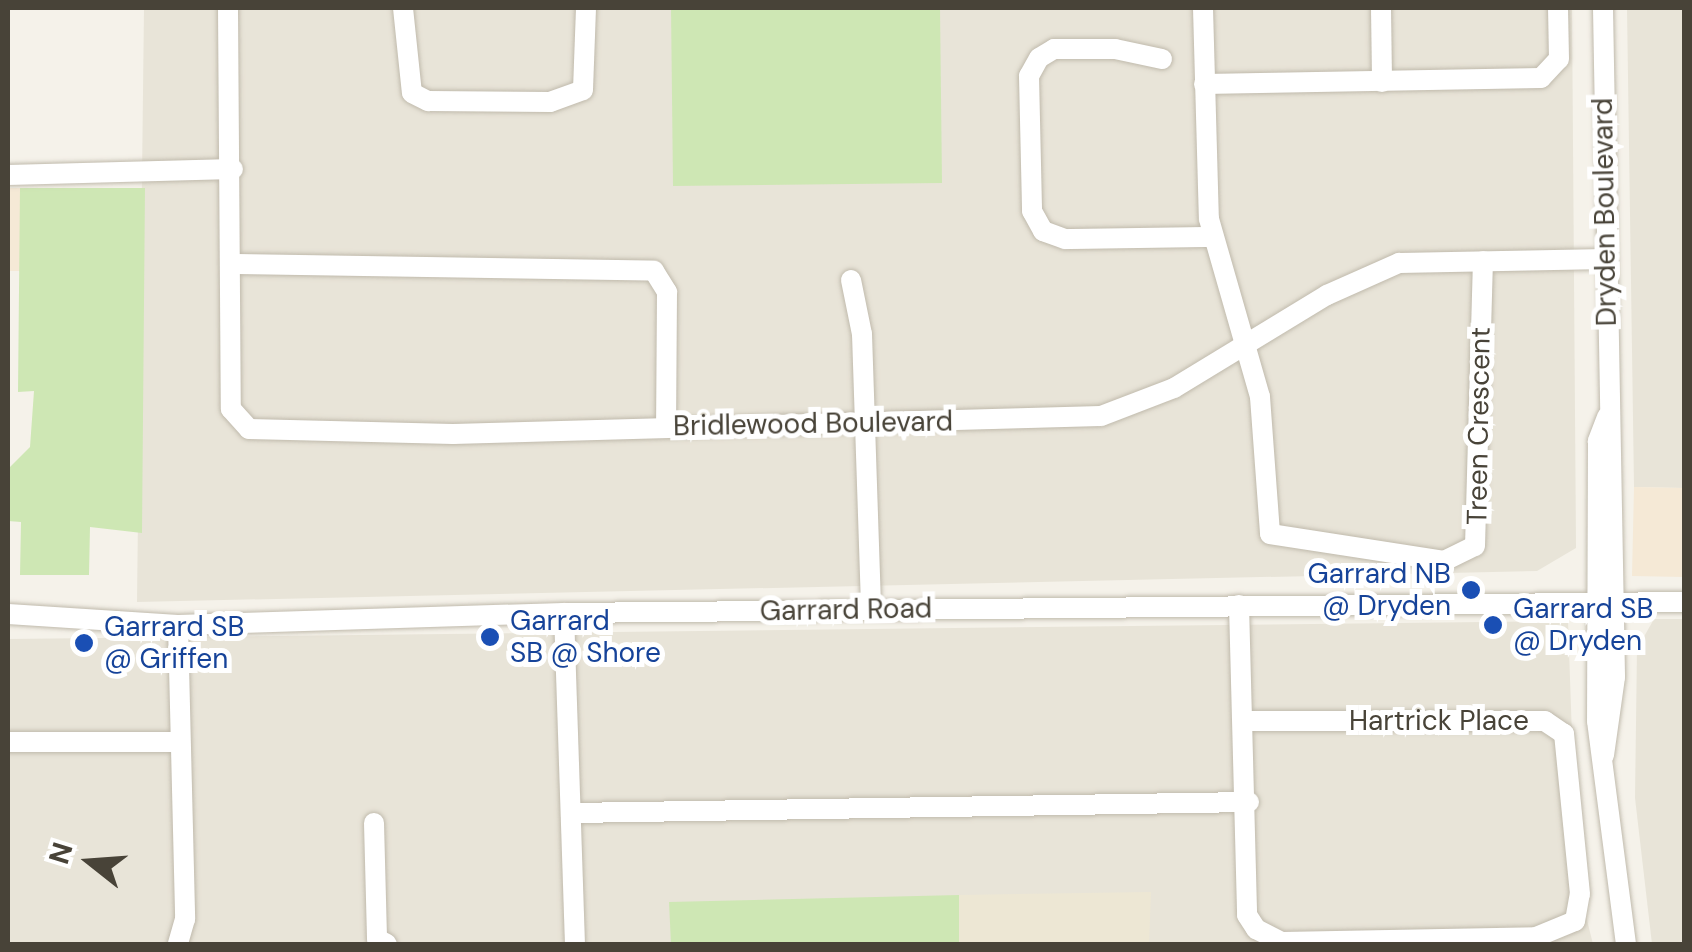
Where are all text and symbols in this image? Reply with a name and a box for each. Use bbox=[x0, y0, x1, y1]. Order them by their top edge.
street label: Dryden Boulevard bbox=[1586, 97, 1624, 327]
street label: Treen Crescent bbox=[1460, 327, 1498, 525]
street label: Bridlewood Boulevard bbox=[673, 405, 953, 443]
place label: Garrard NB @ Dryden bbox=[1308, 557, 1451, 623]
marker: Garrard NB @ Dryden bbox=[1460, 579, 1482, 601]
street label: Garrard Road bbox=[760, 592, 932, 628]
place label: Garrard SB @ Dryden bbox=[1513, 592, 1653, 658]
place label: Garrard SB @ Shore bbox=[510, 604, 661, 670]
place label: Garrard SB @ Griffen bbox=[104, 610, 244, 676]
marker: Garrard SB @ Dryden bbox=[1482, 614, 1504, 636]
marker: Garrard SB @ Shore bbox=[479, 626, 501, 648]
marker: Garrard SB @ Griffen bbox=[73, 632, 95, 654]
street label: Hartrick Place bbox=[1349, 704, 1529, 738]
north arrow bbox=[40, 812, 140, 912]
text: N bbox=[40, 838, 82, 868]

